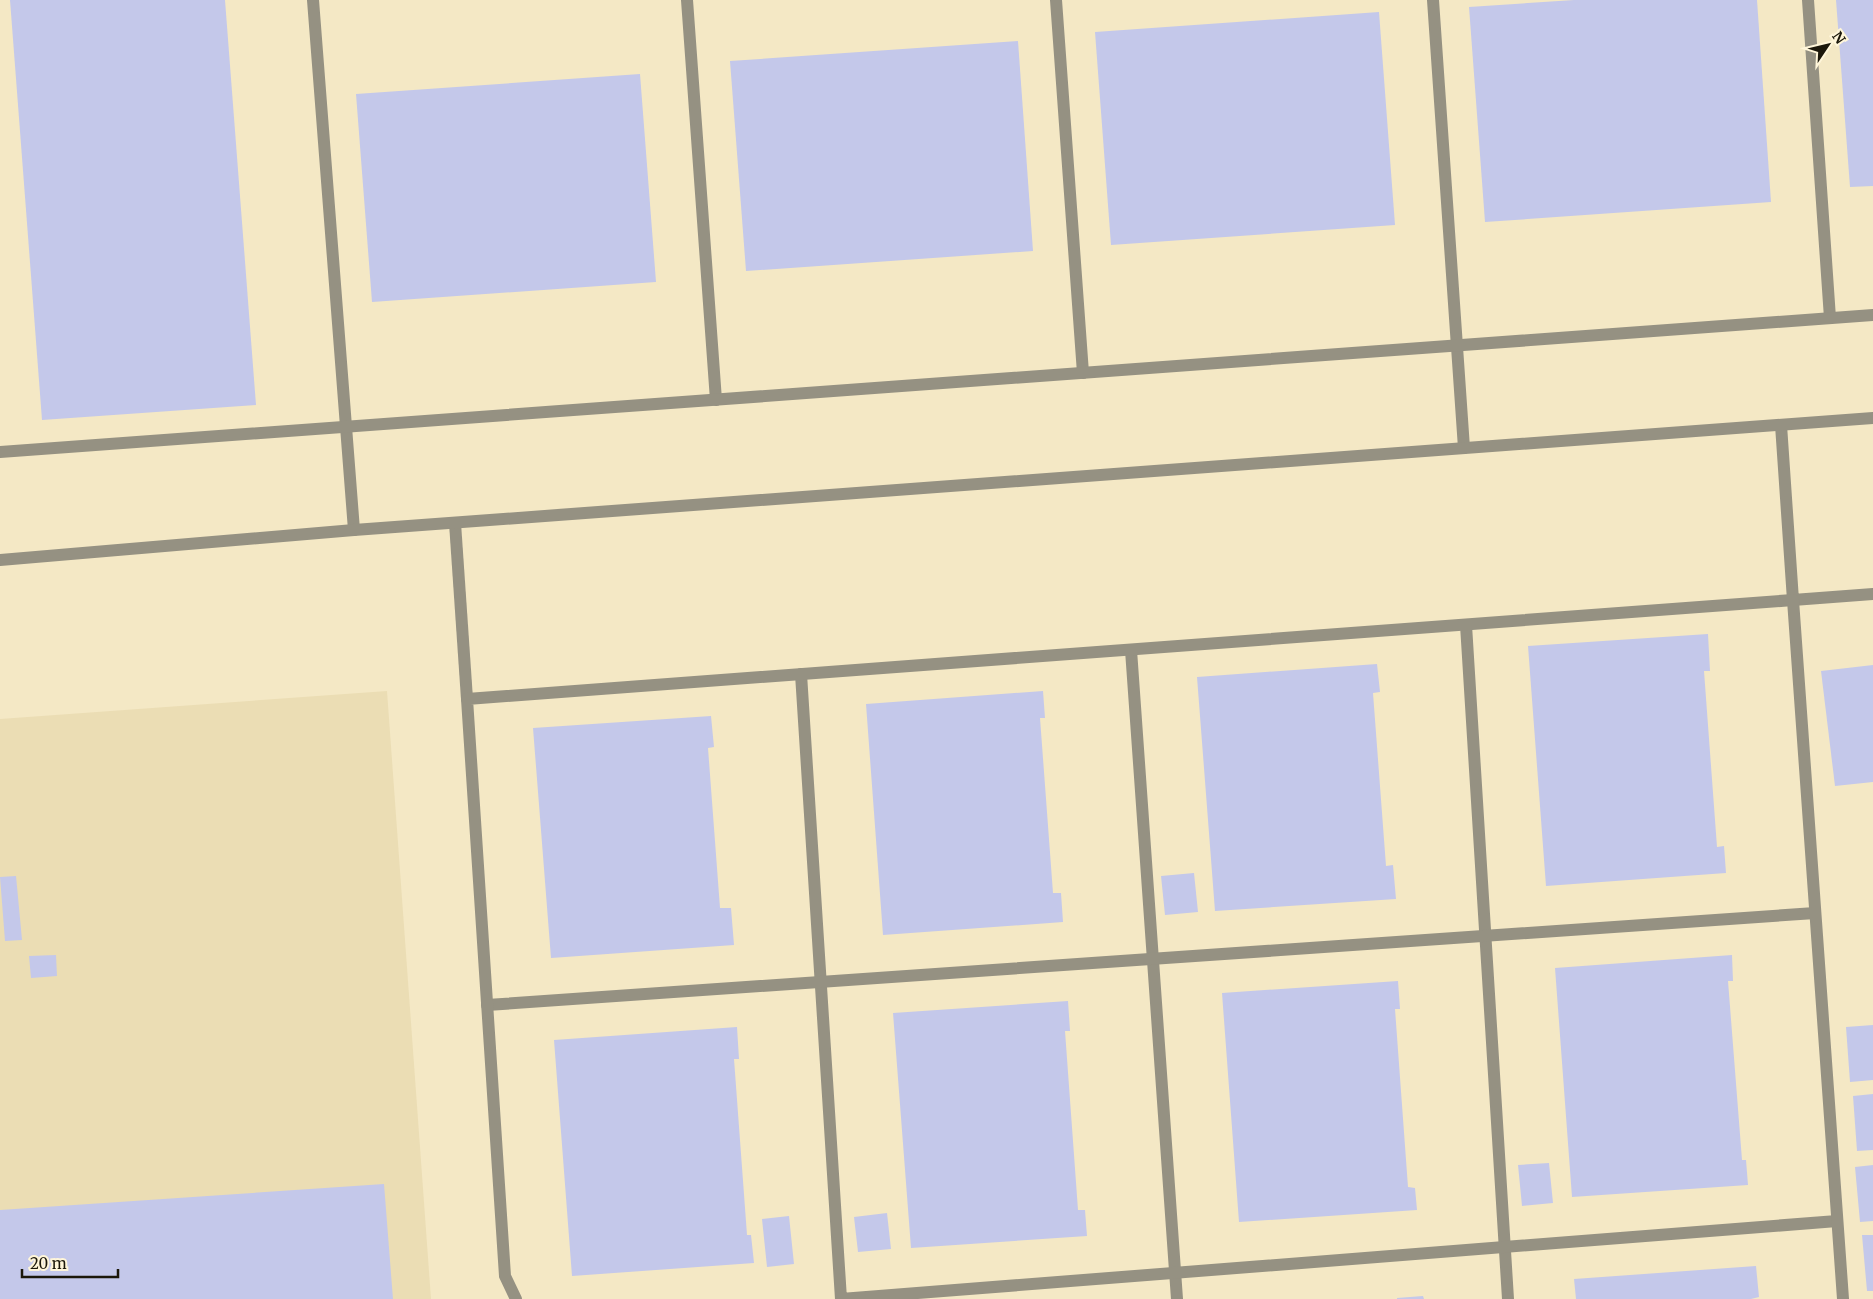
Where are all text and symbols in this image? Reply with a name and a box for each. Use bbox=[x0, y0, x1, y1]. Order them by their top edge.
north arrow bbox=[1803, 20, 1853, 70]
text: N bbox=[1828, 28, 1849, 47]
scale bar bbox=[22, 1246, 119, 1278]
text: 20 m bbox=[30, 1254, 67, 1273]

